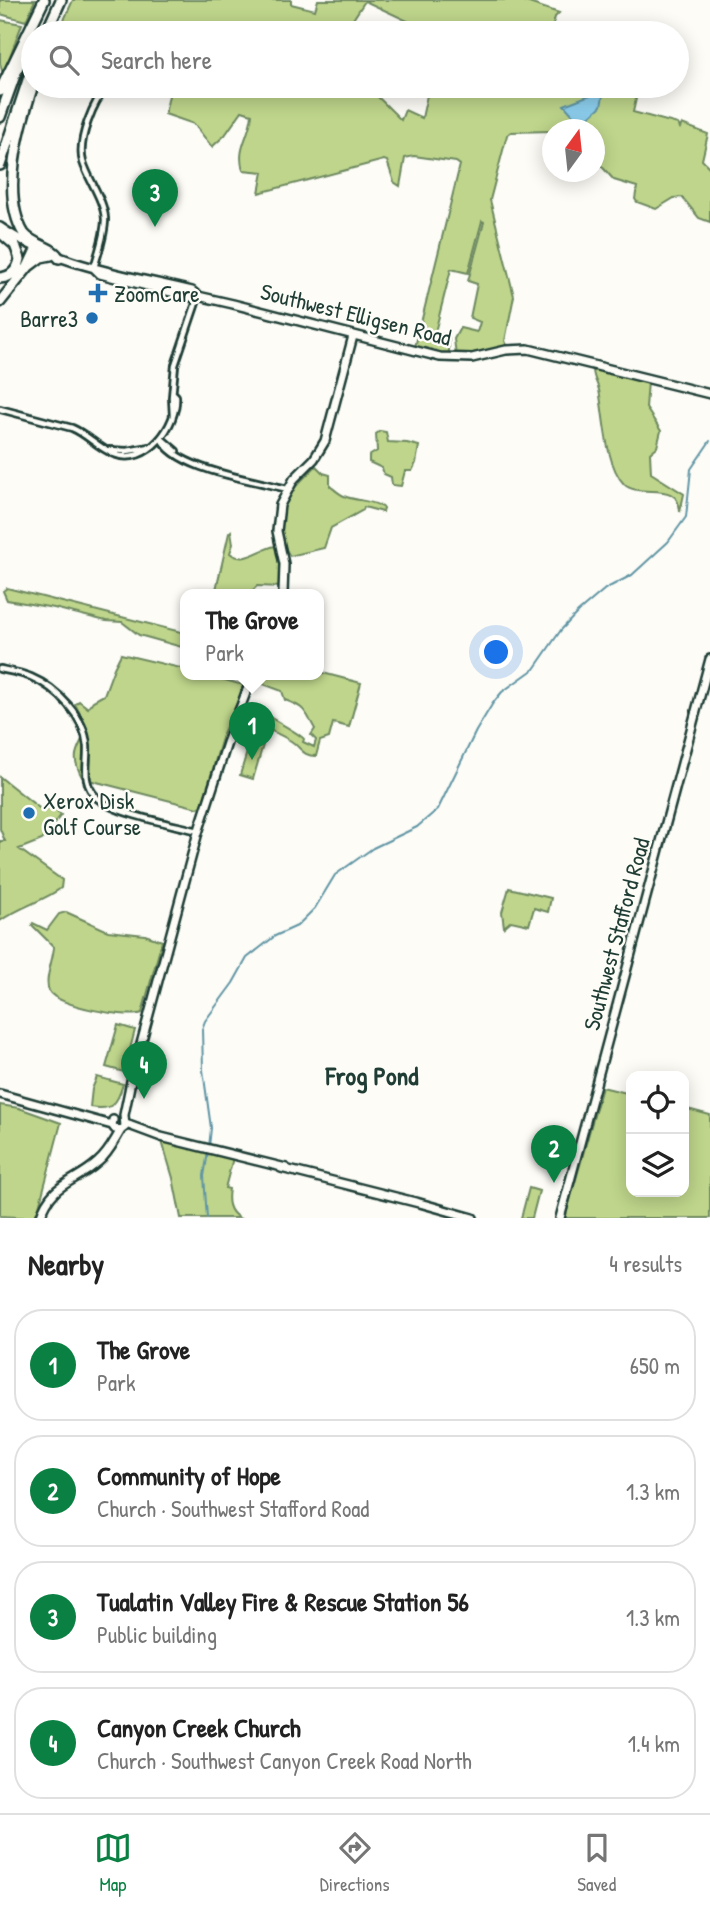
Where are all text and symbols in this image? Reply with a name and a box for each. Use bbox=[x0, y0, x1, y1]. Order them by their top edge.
search box bbox=[21, 21, 689, 98]
icon: search bbox=[45, 41, 83, 79]
text: Search here bbox=[101, 42, 212, 77]
north arrow bbox=[542, 119, 605, 182]
pin: 3 bbox=[132, 169, 178, 227]
street label: Southwest Elligsen Road bbox=[257, 275, 455, 353]
place label: ZoomCare bbox=[114, 278, 199, 309]
marker: ZoomCare bbox=[88, 283, 108, 303]
place label: Barre3 bbox=[20, 303, 78, 334]
marker: Barre3 bbox=[84, 310, 100, 326]
popup bbox=[180, 589, 324, 680]
text: The Grove bbox=[205, 602, 299, 637]
your location bbox=[479, 635, 513, 669]
text: Park bbox=[205, 637, 244, 668]
pin: 1 bbox=[229, 702, 275, 760]
place label: Xerox Disk Golf Course bbox=[43, 785, 141, 842]
marker: Xerox Disk Golf Course bbox=[21, 805, 37, 821]
street label: Southwest Stafford Road bbox=[575, 834, 657, 1034]
pin: 4 bbox=[121, 1041, 167, 1099]
district label: Frog Pond bbox=[325, 1058, 419, 1094]
map controls bbox=[626, 1071, 689, 1197]
button: locate bbox=[626, 1071, 689, 1134]
pin: 2 bbox=[531, 1125, 577, 1183]
button: layers bbox=[626, 1134, 689, 1197]
text: Nearby bbox=[28, 1244, 104, 1284]
text: 4 results bbox=[609, 1248, 682, 1279]
text: The Grove bbox=[97, 1332, 190, 1367]
text: 1 bbox=[49, 1350, 57, 1381]
text: 650 m bbox=[630, 1350, 680, 1381]
text: Park bbox=[97, 1367, 135, 1398]
text: Community of Hope bbox=[97, 1458, 281, 1493]
text: 2 bbox=[48, 1476, 58, 1507]
text: 1.3 km bbox=[626, 1476, 680, 1507]
text: Church · Southwest Stafford Road bbox=[97, 1493, 369, 1524]
text: Tualatin Valley Fire & Rescue Station 56 bbox=[97, 1584, 469, 1619]
text: 3 bbox=[48, 1602, 58, 1633]
text: 1.3 km bbox=[626, 1602, 680, 1633]
text: Public building bbox=[97, 1619, 217, 1650]
text: Canyon Creek Church bbox=[97, 1710, 301, 1745]
text: 4 bbox=[49, 1728, 57, 1759]
text: 1.4 km bbox=[628, 1728, 680, 1759]
text: Church · Southwest Canyon Creek Road North bbox=[97, 1745, 472, 1776]
tab: Map bbox=[94, 1829, 132, 1897]
tab: Directions bbox=[320, 1829, 390, 1897]
tab: Saved bbox=[577, 1829, 616, 1897]

